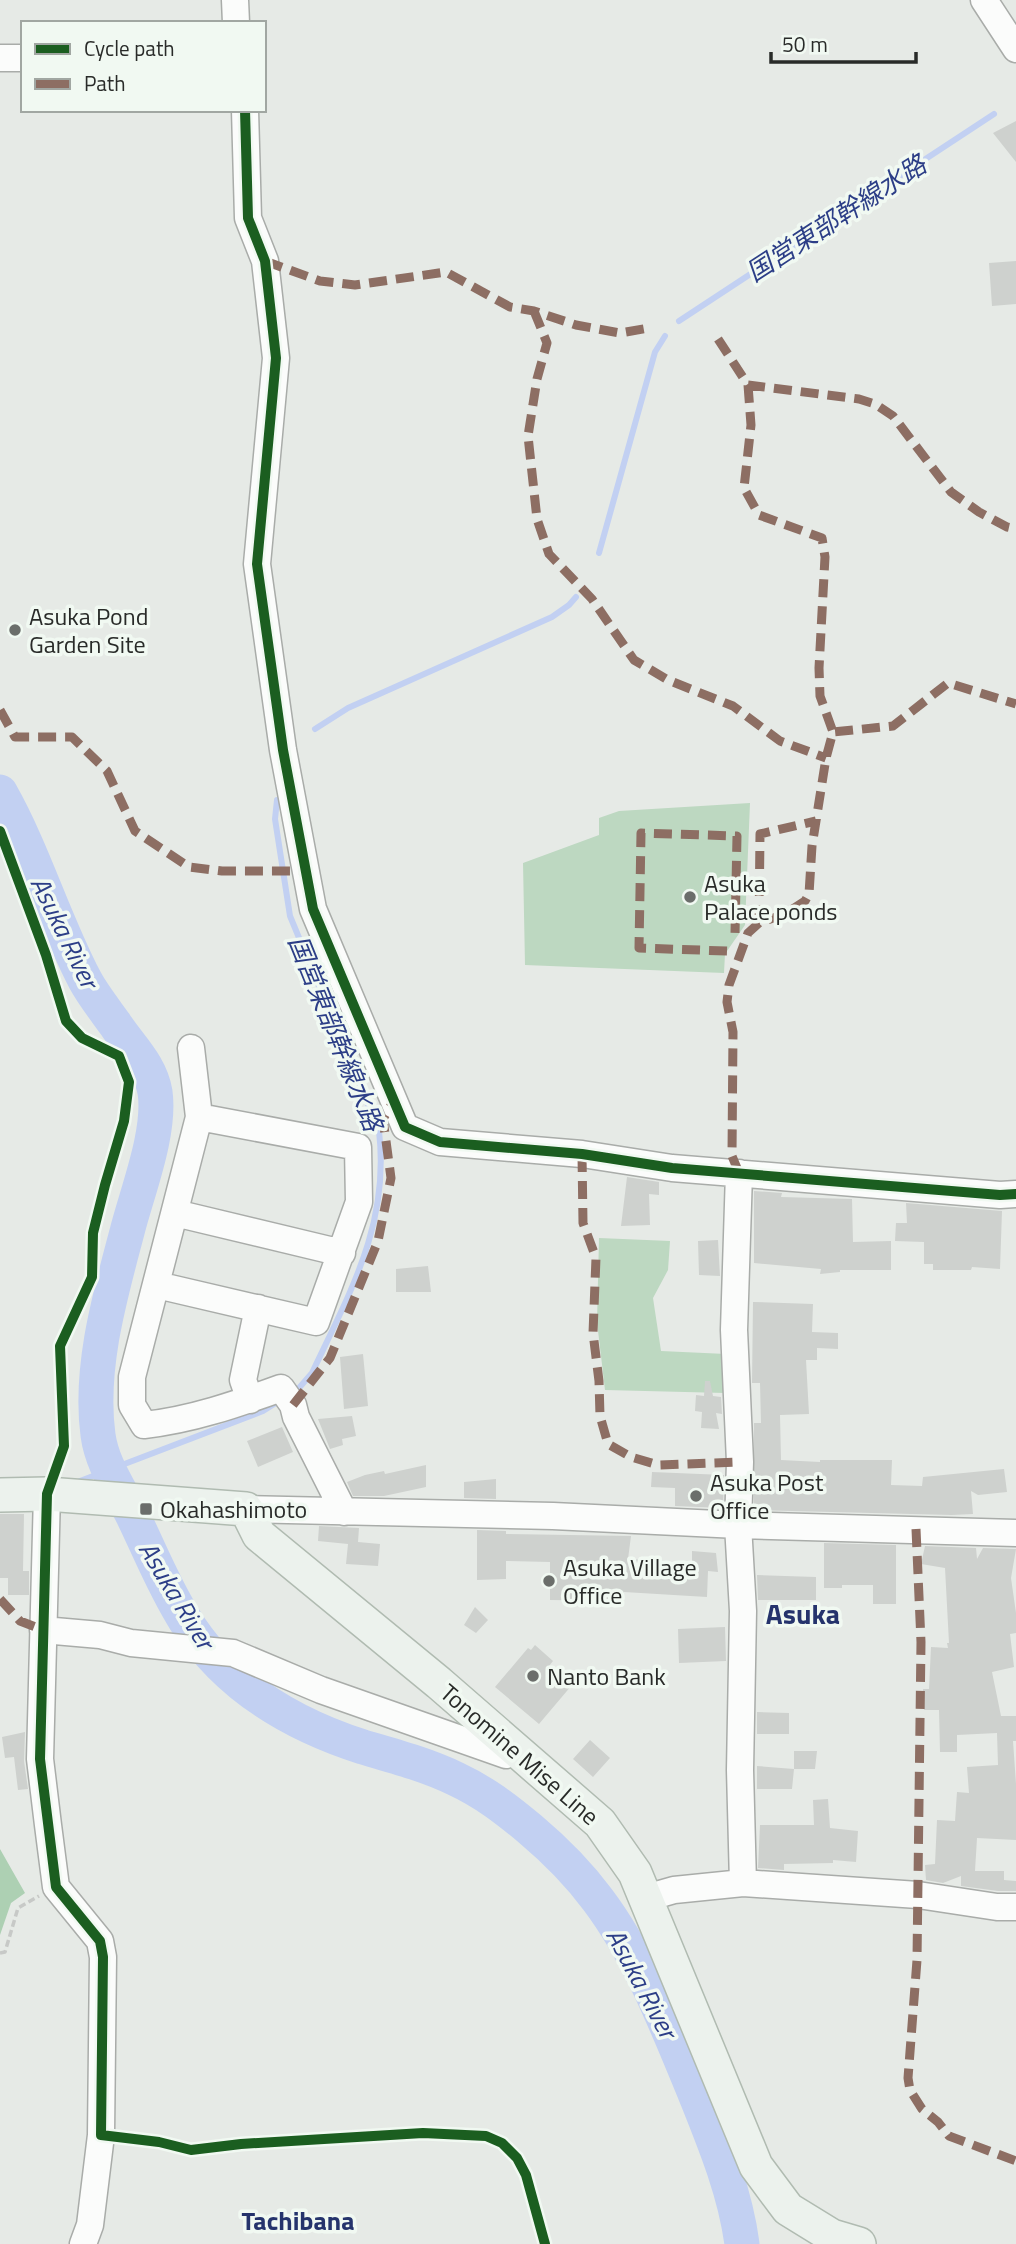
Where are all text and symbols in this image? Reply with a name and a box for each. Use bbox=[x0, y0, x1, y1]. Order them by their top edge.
legend bbox=[21, 21, 266, 112]
scale bar bbox=[771, 21, 916, 65]
text: 50 m bbox=[782, 28, 828, 60]
text: Cycle path bbox=[84, 32, 175, 64]
text: Path bbox=[84, 67, 126, 99]
water label: 国営東部幹線水路 bbox=[738, 144, 936, 291]
place label: Asuka Pond Garden Site bbox=[29, 598, 148, 662]
marker: Asuka Pond Garden Site bbox=[7, 622, 23, 638]
place label: Asuka Palace ponds bbox=[704, 865, 838, 929]
water label: Asuka River bbox=[21, 869, 110, 997]
marker: Asuka Palace ponds bbox=[682, 889, 698, 905]
water label: 国営東部幹線水路 bbox=[279, 929, 394, 1139]
place label: Asuka Post Office bbox=[710, 1464, 824, 1528]
marker: Asuka Post Office bbox=[688, 1488, 704, 1504]
place label: Okahashimoto bbox=[160, 1491, 307, 1527]
marker: Okahashimoto bbox=[138, 1501, 154, 1517]
water label: Asuka River bbox=[129, 1533, 226, 1659]
place label: Asuka Village Office bbox=[563, 1549, 697, 1613]
marker: Asuka Village Office bbox=[541, 1573, 557, 1589]
district label: Asuka bbox=[766, 1592, 840, 1635]
place label: Nanto Bank bbox=[547, 1658, 666, 1694]
marker: Nanto Bank bbox=[525, 1668, 541, 1684]
street label: Tonomine Mise Line bbox=[433, 1675, 607, 1833]
water label: Asuka River bbox=[597, 1921, 689, 2048]
district label: Tachibana bbox=[242, 2201, 354, 2240]

